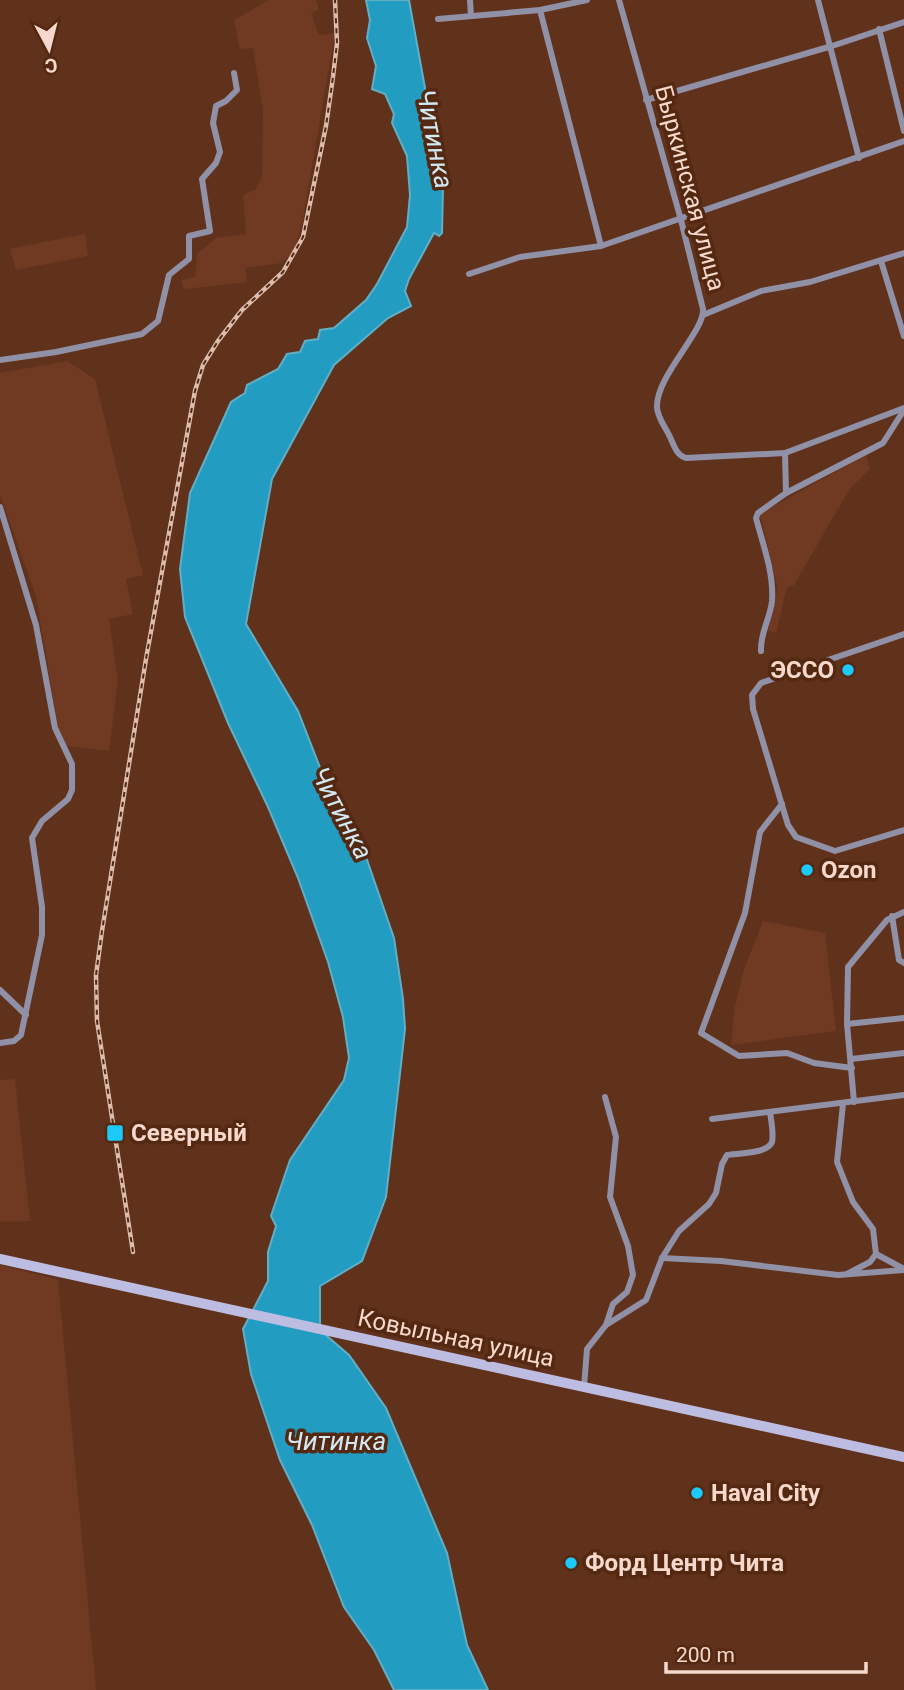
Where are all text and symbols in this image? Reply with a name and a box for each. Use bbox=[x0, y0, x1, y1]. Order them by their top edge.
north arrow bbox=[14, 14, 84, 84]
text: С bbox=[43, 53, 59, 78]
street label: Быркинская улица bbox=[649, 82, 731, 294]
water label: Читинка bbox=[411, 87, 459, 191]
place label: ЭССО bbox=[770, 656, 834, 684]
marker: ЭССО bbox=[840, 662, 856, 678]
water label: Читинка bbox=[305, 762, 379, 864]
place label: Ozon bbox=[821, 856, 877, 884]
marker: Ozon bbox=[799, 862, 815, 878]
place label: Северный bbox=[131, 1119, 247, 1147]
marker: Северный bbox=[105, 1123, 125, 1143]
street label: Ковыльная улица bbox=[355, 1304, 557, 1372]
water label: Читинка bbox=[286, 1426, 386, 1456]
place label: Haval Сity bbox=[711, 1479, 821, 1507]
marker: Haval Сity bbox=[689, 1485, 705, 1501]
place label: Форд Центр Чита bbox=[585, 1549, 784, 1577]
marker: Форд Центр Чита bbox=[563, 1555, 579, 1571]
scale bar bbox=[666, 1630, 866, 1674]
text: 200 m bbox=[676, 1643, 735, 1667]

